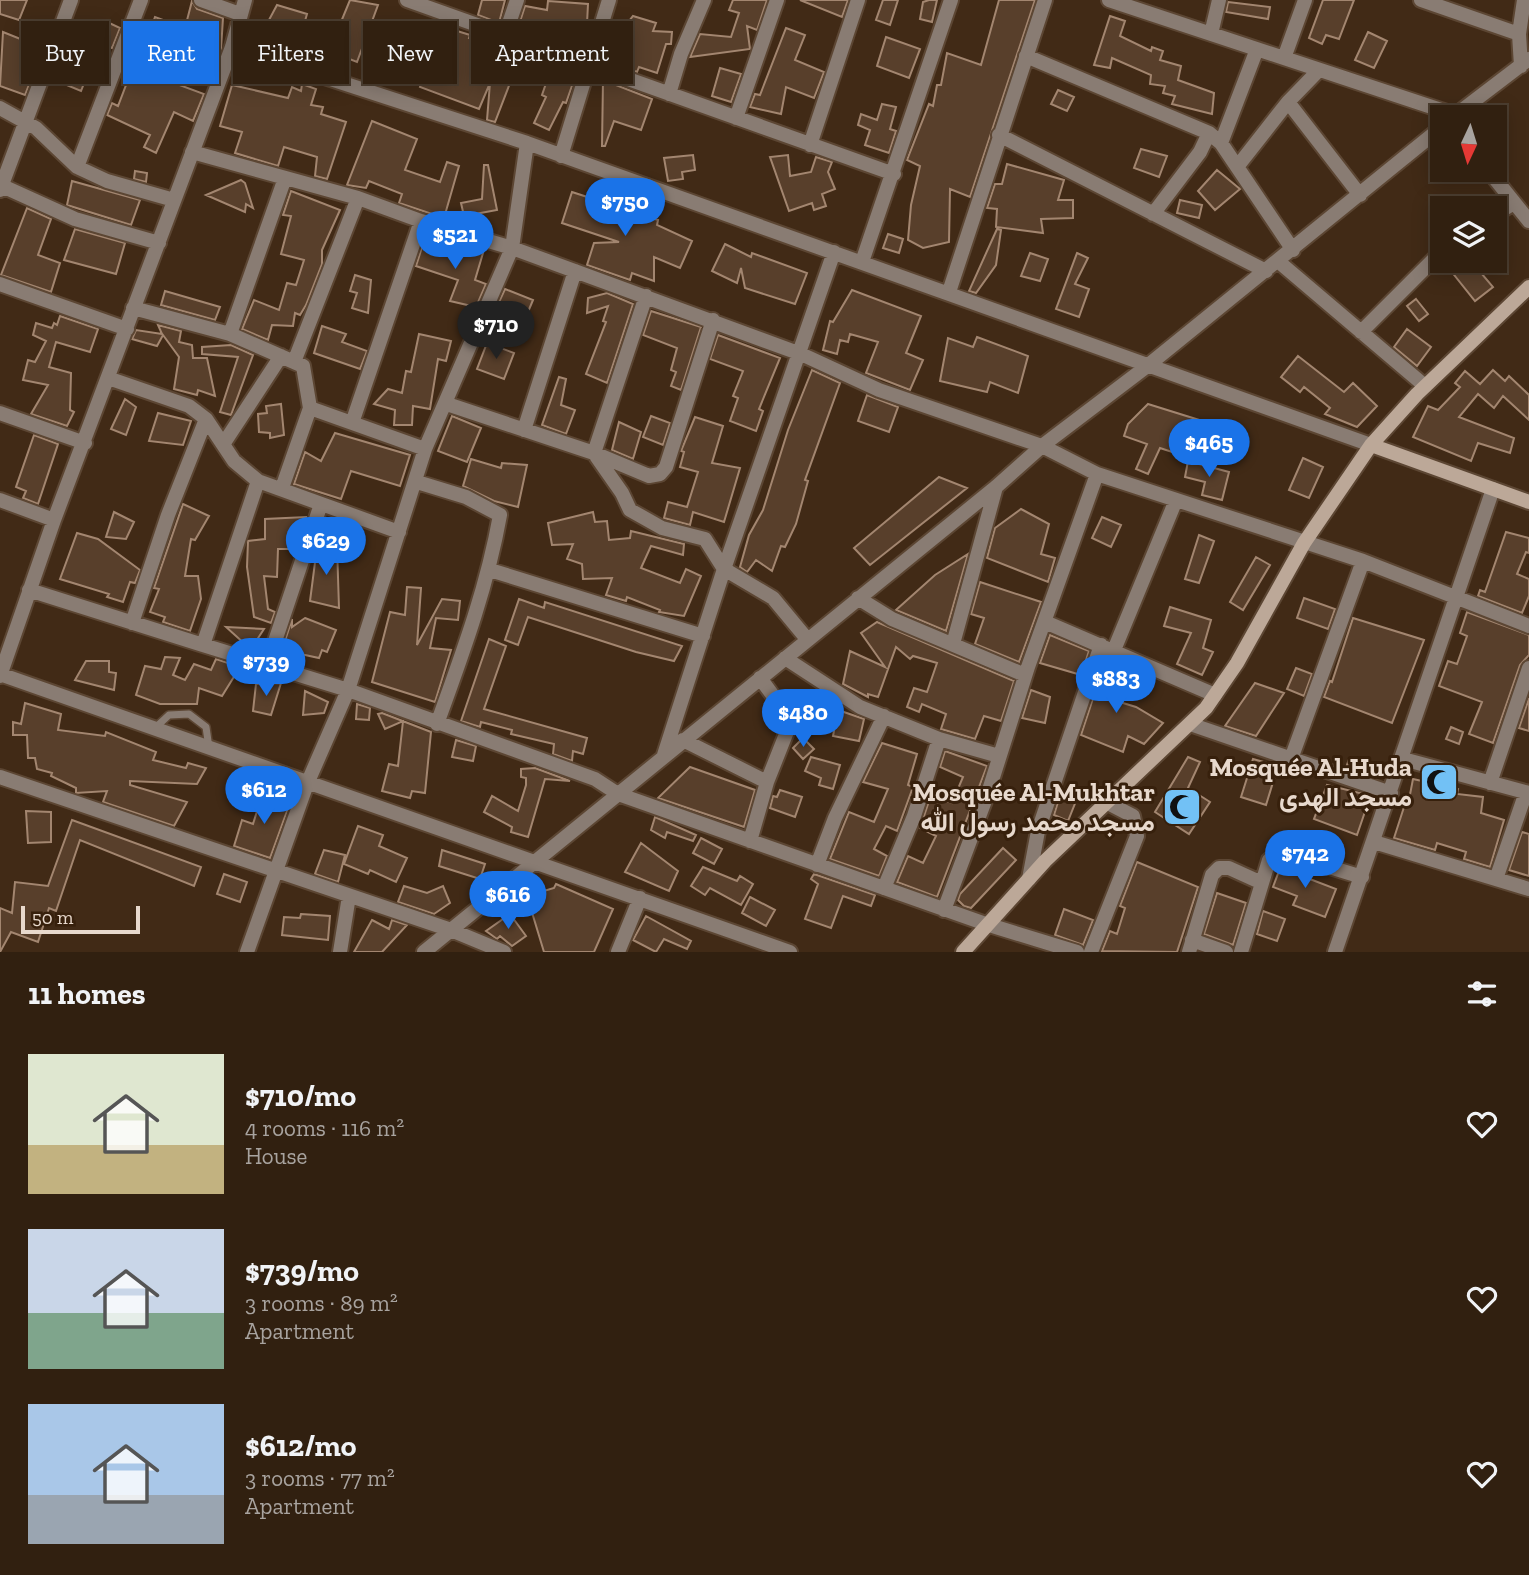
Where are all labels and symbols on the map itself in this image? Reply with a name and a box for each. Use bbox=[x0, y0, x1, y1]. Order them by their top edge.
north arrow bbox=[1430, 105, 1507, 182]
pin: $750 bbox=[584, 178, 666, 238]
pin: $521 bbox=[414, 212, 496, 271]
pin: $710 bbox=[455, 302, 537, 361]
pin: $465 bbox=[1168, 420, 1250, 479]
pin: $629 bbox=[285, 518, 367, 577]
pin: $739 bbox=[225, 638, 307, 698]
pin: $883 bbox=[1075, 656, 1157, 715]
pin: $480 bbox=[762, 690, 844, 749]
place label: Mosquée Al-Huda مسجد الهدى bbox=[1209, 751, 1412, 813]
mosque icon: Mosquée Al-Huda مسجد الهدى bbox=[1418, 761, 1460, 803]
pin: $612 bbox=[223, 766, 305, 826]
place label: Mosquée Al-Mukhtar مسجد محمد رسول الله bbox=[912, 776, 1155, 838]
mosque icon: Mosquée Al-Mukhtar مسجد محمد رسول الله bbox=[1161, 786, 1203, 828]
pin: $742 bbox=[1264, 830, 1346, 890]
pin: $616 bbox=[467, 872, 549, 931]
scale bar bbox=[21, 903, 140, 935]

